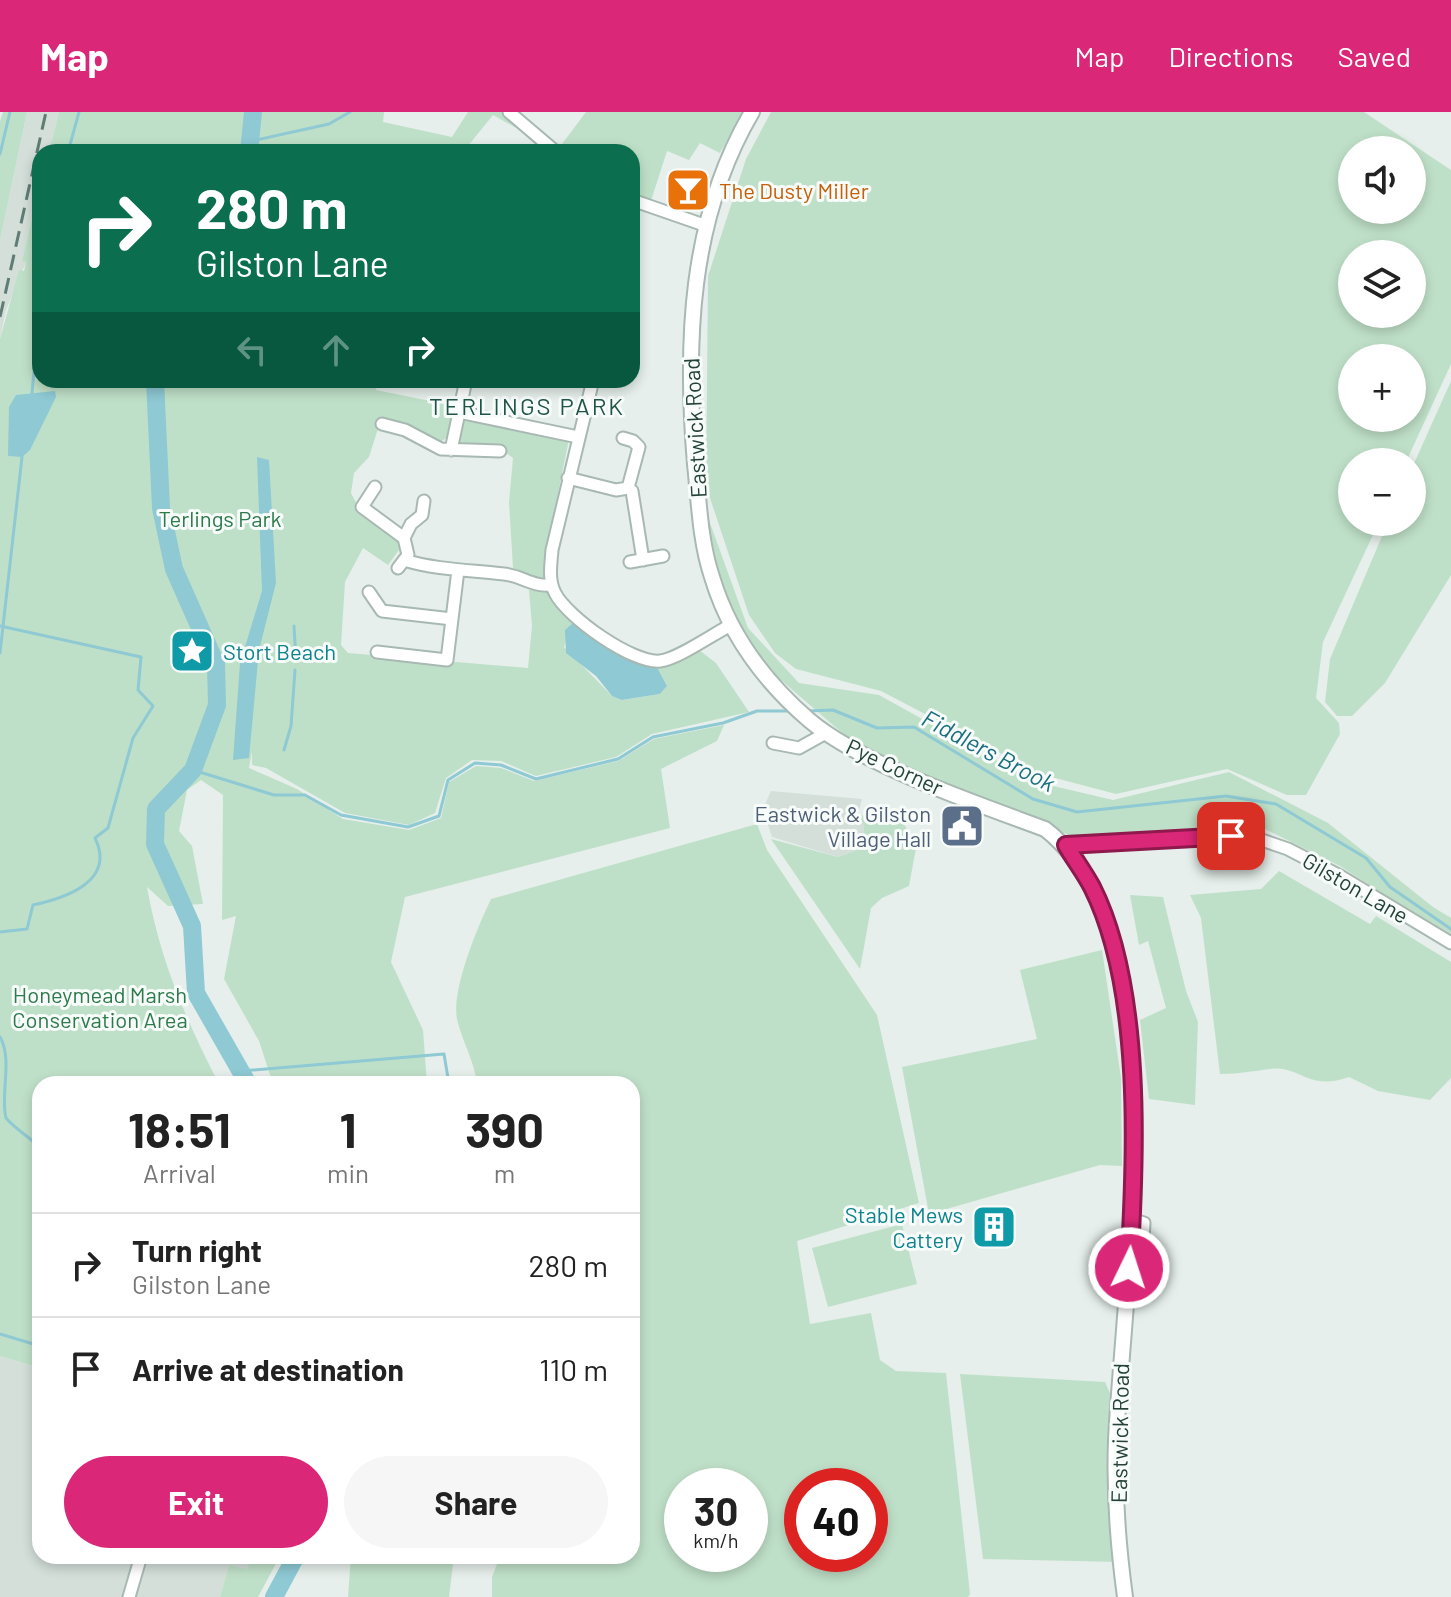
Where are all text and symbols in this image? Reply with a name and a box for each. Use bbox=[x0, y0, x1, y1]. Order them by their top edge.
text: Map bbox=[40, 33, 109, 79]
text: Map bbox=[1075, 39, 1124, 73]
text: Directions bbox=[1168, 39, 1294, 73]
text: Saved bbox=[1338, 39, 1411, 73]
map controls bbox=[1338, 136, 1426, 536]
button: sound bbox=[1338, 136, 1426, 224]
bar icon: The Dusty Miller bbox=[664, 166, 712, 214]
text: 280 m bbox=[196, 173, 348, 240]
icon: right bbox=[64, 176, 168, 280]
place label: The Dusty Miller bbox=[719, 177, 869, 203]
button: layers bbox=[1338, 240, 1426, 328]
text: Gilston Lane bbox=[196, 241, 389, 284]
icon: left bbox=[230, 328, 274, 372]
icon: ahead bbox=[314, 328, 358, 372]
icon: right bbox=[398, 328, 442, 372]
button: + bbox=[1338, 344, 1426, 432]
street label: Eastwick Road bbox=[677, 357, 711, 499]
district label: TERLINGS PARK bbox=[429, 391, 625, 420]
button: − bbox=[1338, 448, 1426, 536]
park label: Terlings Park bbox=[158, 505, 282, 531]
place icon: Stort Beach bbox=[168, 627, 216, 675]
place label: Stort Beach bbox=[223, 638, 336, 664]
water label: Fiddlers Brook bbox=[917, 703, 1061, 797]
street label: Pye Corner bbox=[843, 732, 947, 800]
place label: Eastwick & Gilston Village Hall bbox=[754, 800, 931, 851]
public building icon: Eastwick & Gilston Village Hall bbox=[938, 802, 986, 850]
pin bbox=[1197, 802, 1265, 870]
icon: arrive bbox=[1209, 814, 1253, 858]
street label: Gilston Lane bbox=[1298, 846, 1414, 928]
park label: Honeymead Marsh Conservation Area bbox=[12, 981, 188, 1032]
text: 18:51 bbox=[128, 1100, 231, 1158]
text: 1 bbox=[339, 1100, 356, 1158]
text: 390 bbox=[465, 1100, 544, 1158]
text: Arrival bbox=[143, 1157, 216, 1188]
text: min bbox=[327, 1157, 369, 1188]
text: m bbox=[494, 1157, 515, 1188]
place label: Stable Mews Cattery bbox=[845, 1201, 963, 1252]
building icon: Stable Mews Cattery bbox=[970, 1203, 1018, 1251]
position arrow bbox=[1087, 1226, 1171, 1310]
text: Turn right bbox=[132, 1232, 262, 1268]
icon: right bbox=[64, 1243, 108, 1287]
text: 280 m bbox=[529, 1247, 608, 1283]
text: Gilston Lane bbox=[132, 1268, 271, 1299]
icon: arrive bbox=[64, 1347, 108, 1391]
text: Arrive at destination bbox=[132, 1351, 404, 1387]
text: 110 m bbox=[539, 1351, 608, 1387]
street label: Eastwick Road bbox=[1105, 1363, 1133, 1503]
button: Exit bbox=[64, 1456, 328, 1548]
button: Share bbox=[344, 1456, 608, 1548]
speed limit sign: 40 bbox=[784, 1468, 888, 1572]
text: 30 bbox=[694, 1486, 738, 1534]
text: km/h bbox=[693, 1528, 739, 1552]

